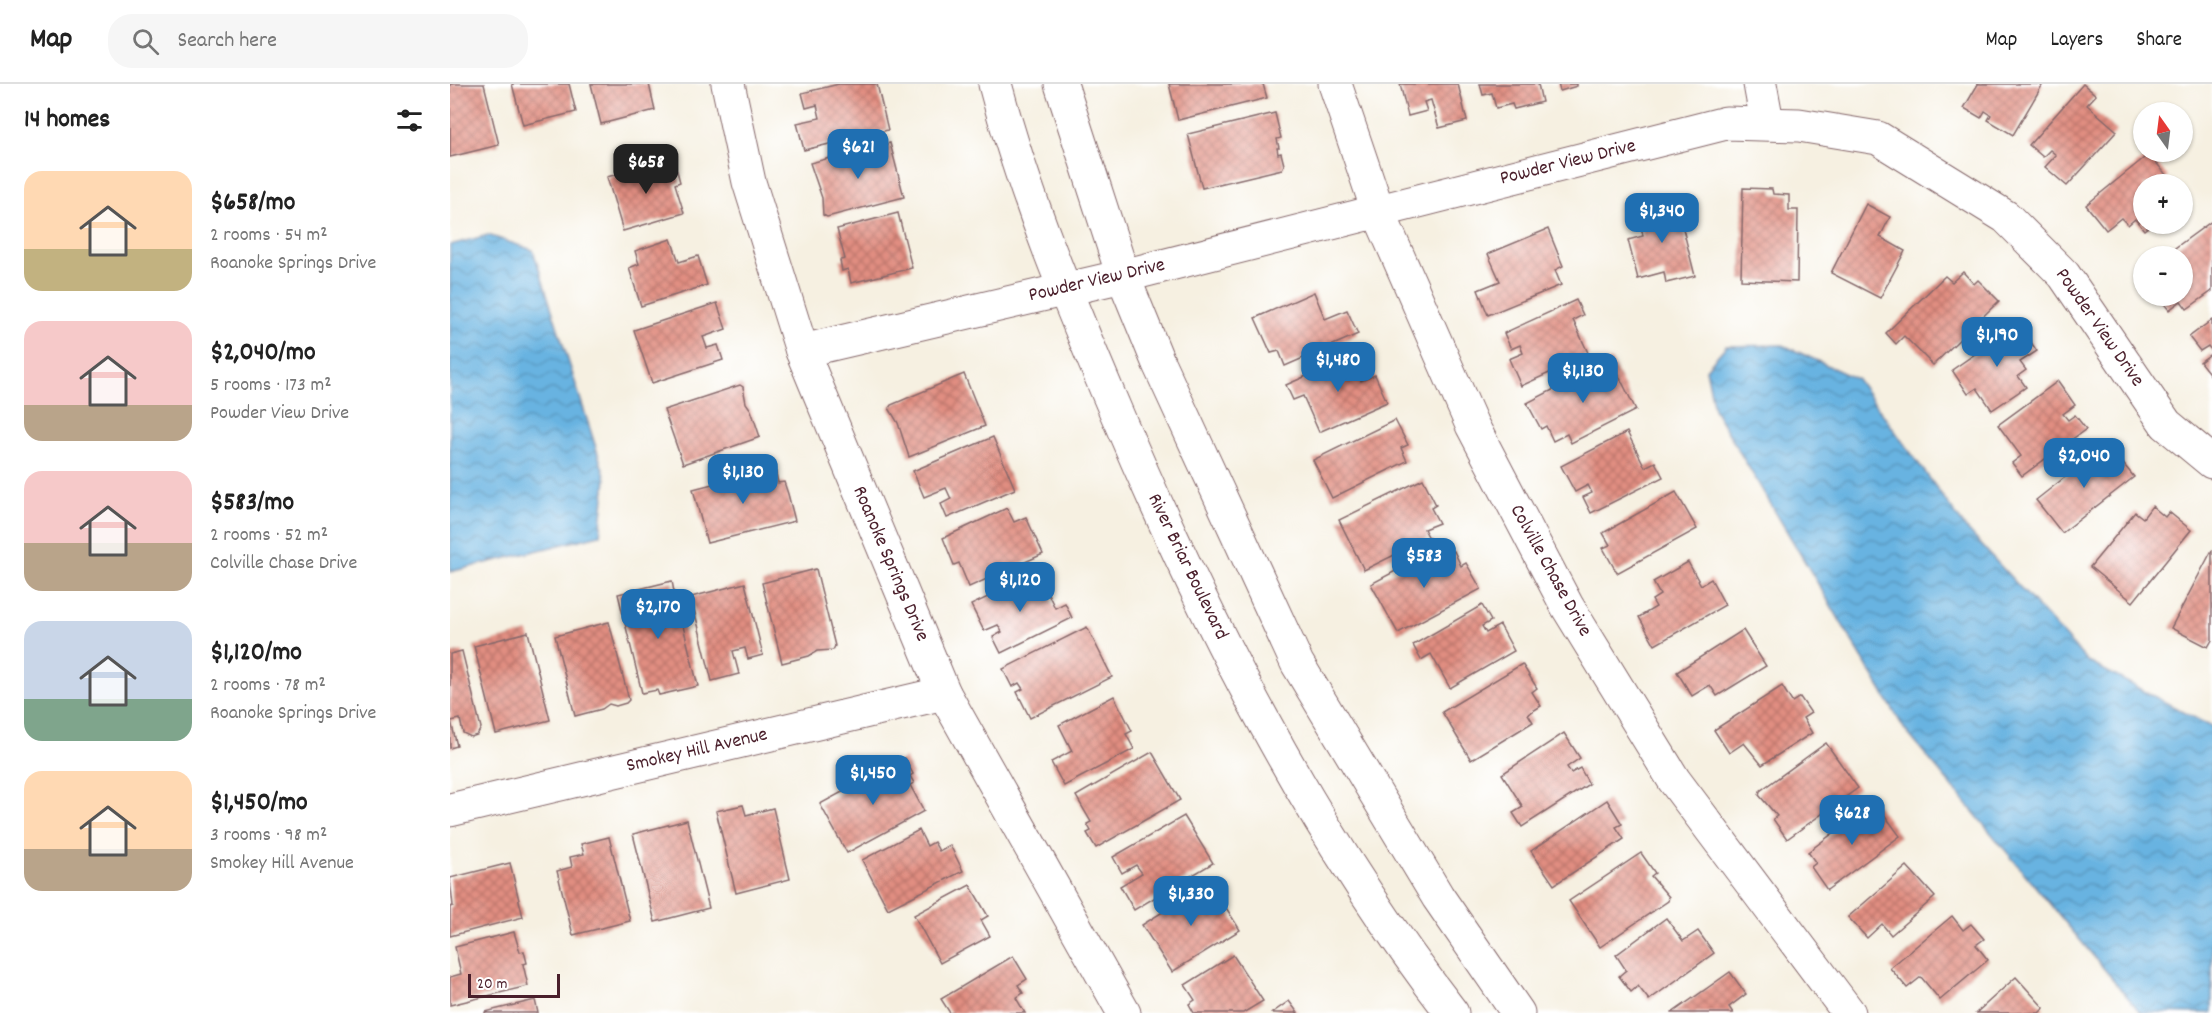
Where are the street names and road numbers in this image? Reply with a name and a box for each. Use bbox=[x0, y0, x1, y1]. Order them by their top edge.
street label: Powder View Drive bbox=[1497, 133, 1639, 193]
street label: Powder View Drive bbox=[1026, 252, 1168, 310]
street label: Powder View Drive bbox=[2048, 263, 2150, 393]
street label: Roanoke Springs Drive bbox=[845, 482, 935, 646]
street label: River Briar Boulevard bbox=[1139, 489, 1235, 645]
street label: Colville Chase Drive bbox=[1502, 500, 1598, 642]
street label: Smokey Hill Avenue bbox=[624, 721, 770, 781]

